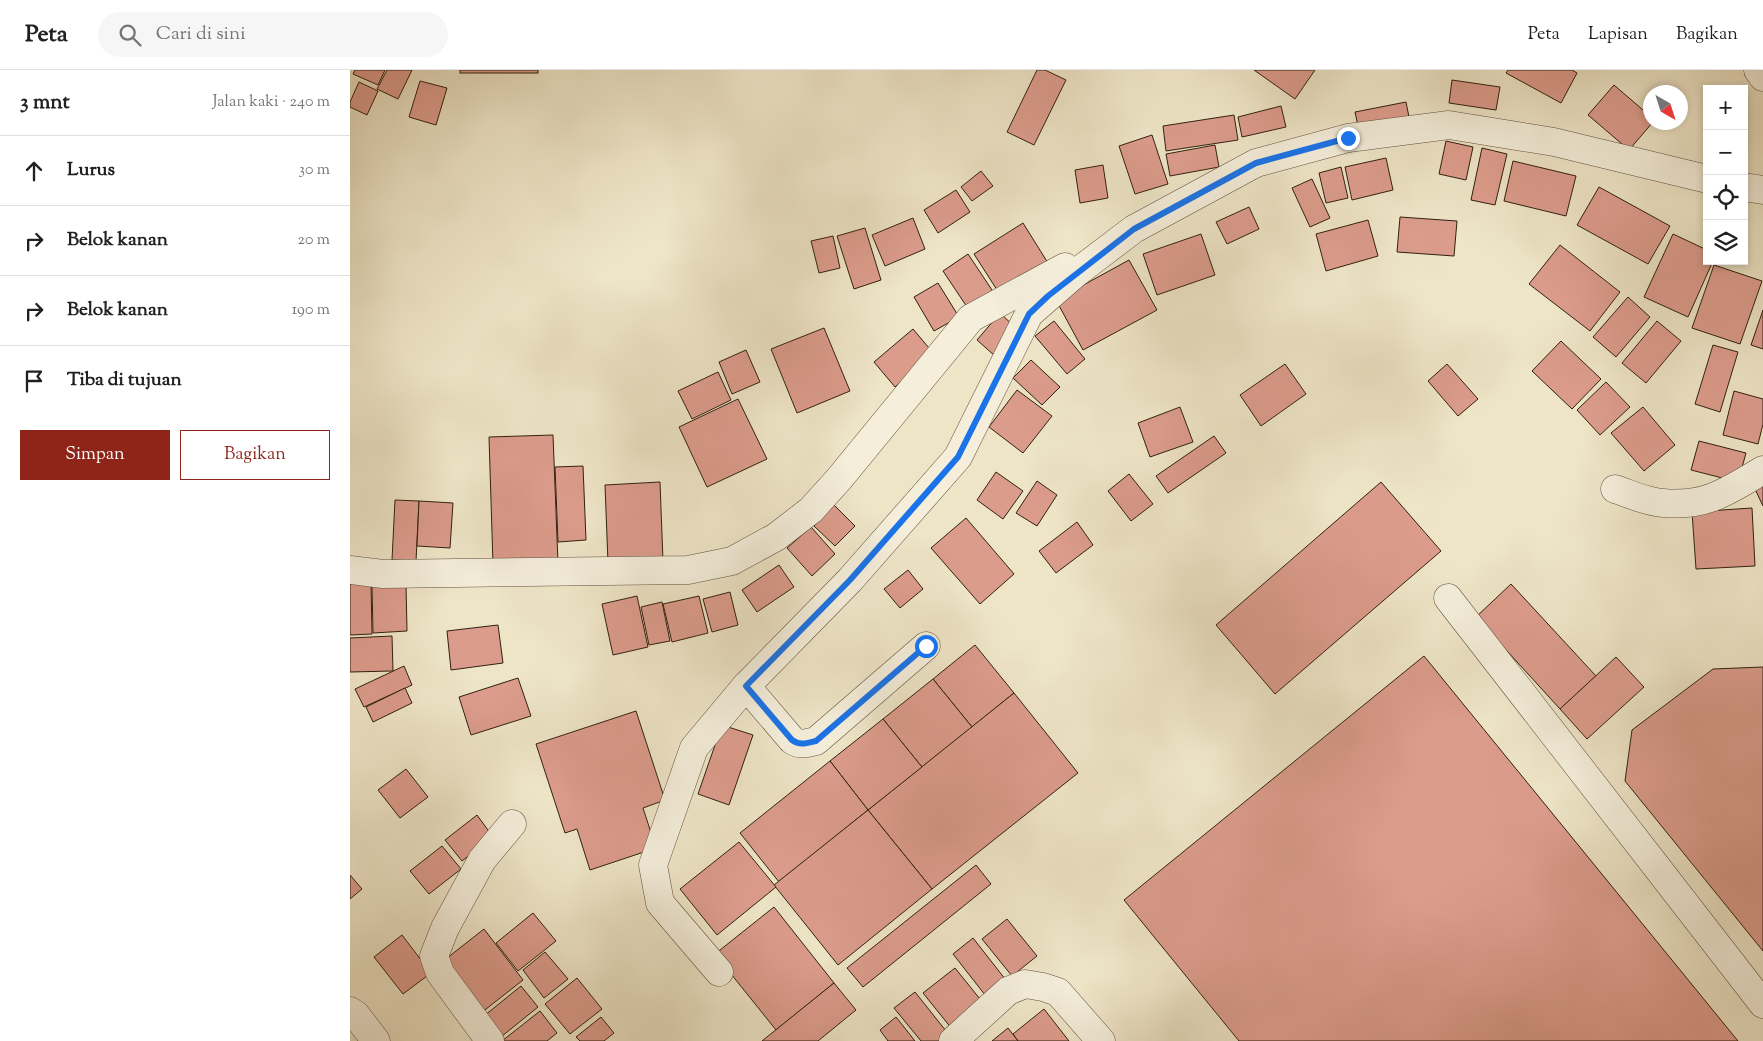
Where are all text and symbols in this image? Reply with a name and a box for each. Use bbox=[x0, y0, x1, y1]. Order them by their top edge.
search box bbox=[98, 12, 448, 57]
text: Peta bbox=[25, 18, 68, 52]
icon: search bbox=[116, 21, 144, 49]
text: Cari di sini bbox=[156, 21, 246, 48]
text: Peta bbox=[1528, 22, 1560, 48]
text: Lapisan bbox=[1588, 22, 1648, 48]
text: Bagikan bbox=[1676, 22, 1738, 48]
north arrow bbox=[1643, 85, 1688, 130]
map controls bbox=[1703, 85, 1748, 265]
button: + bbox=[1703, 85, 1748, 130]
text: 3 mnt bbox=[20, 88, 70, 118]
text: Jalan kaki · 240 m bbox=[213, 91, 330, 114]
route end bbox=[1337, 127, 1360, 150]
button: − bbox=[1703, 130, 1748, 175]
icon: ahead bbox=[20, 157, 48, 185]
text: Lurus bbox=[67, 157, 115, 184]
text: 30 m bbox=[299, 159, 330, 182]
button: locate bbox=[1703, 175, 1748, 220]
button: layers bbox=[1703, 220, 1748, 265]
icon: right bbox=[20, 227, 48, 255]
text: Belok kanan bbox=[67, 227, 168, 254]
text: 20 m bbox=[297, 229, 330, 252]
icon: right bbox=[20, 297, 48, 325]
text: Belok kanan bbox=[67, 297, 168, 324]
text: 190 m bbox=[292, 299, 330, 322]
icon: arrive bbox=[20, 367, 48, 395]
text: Tiba di tujuan bbox=[67, 367, 182, 394]
button: Simpan bbox=[20, 430, 170, 480]
button: Bagikan bbox=[180, 430, 330, 480]
route start bbox=[915, 635, 938, 658]

